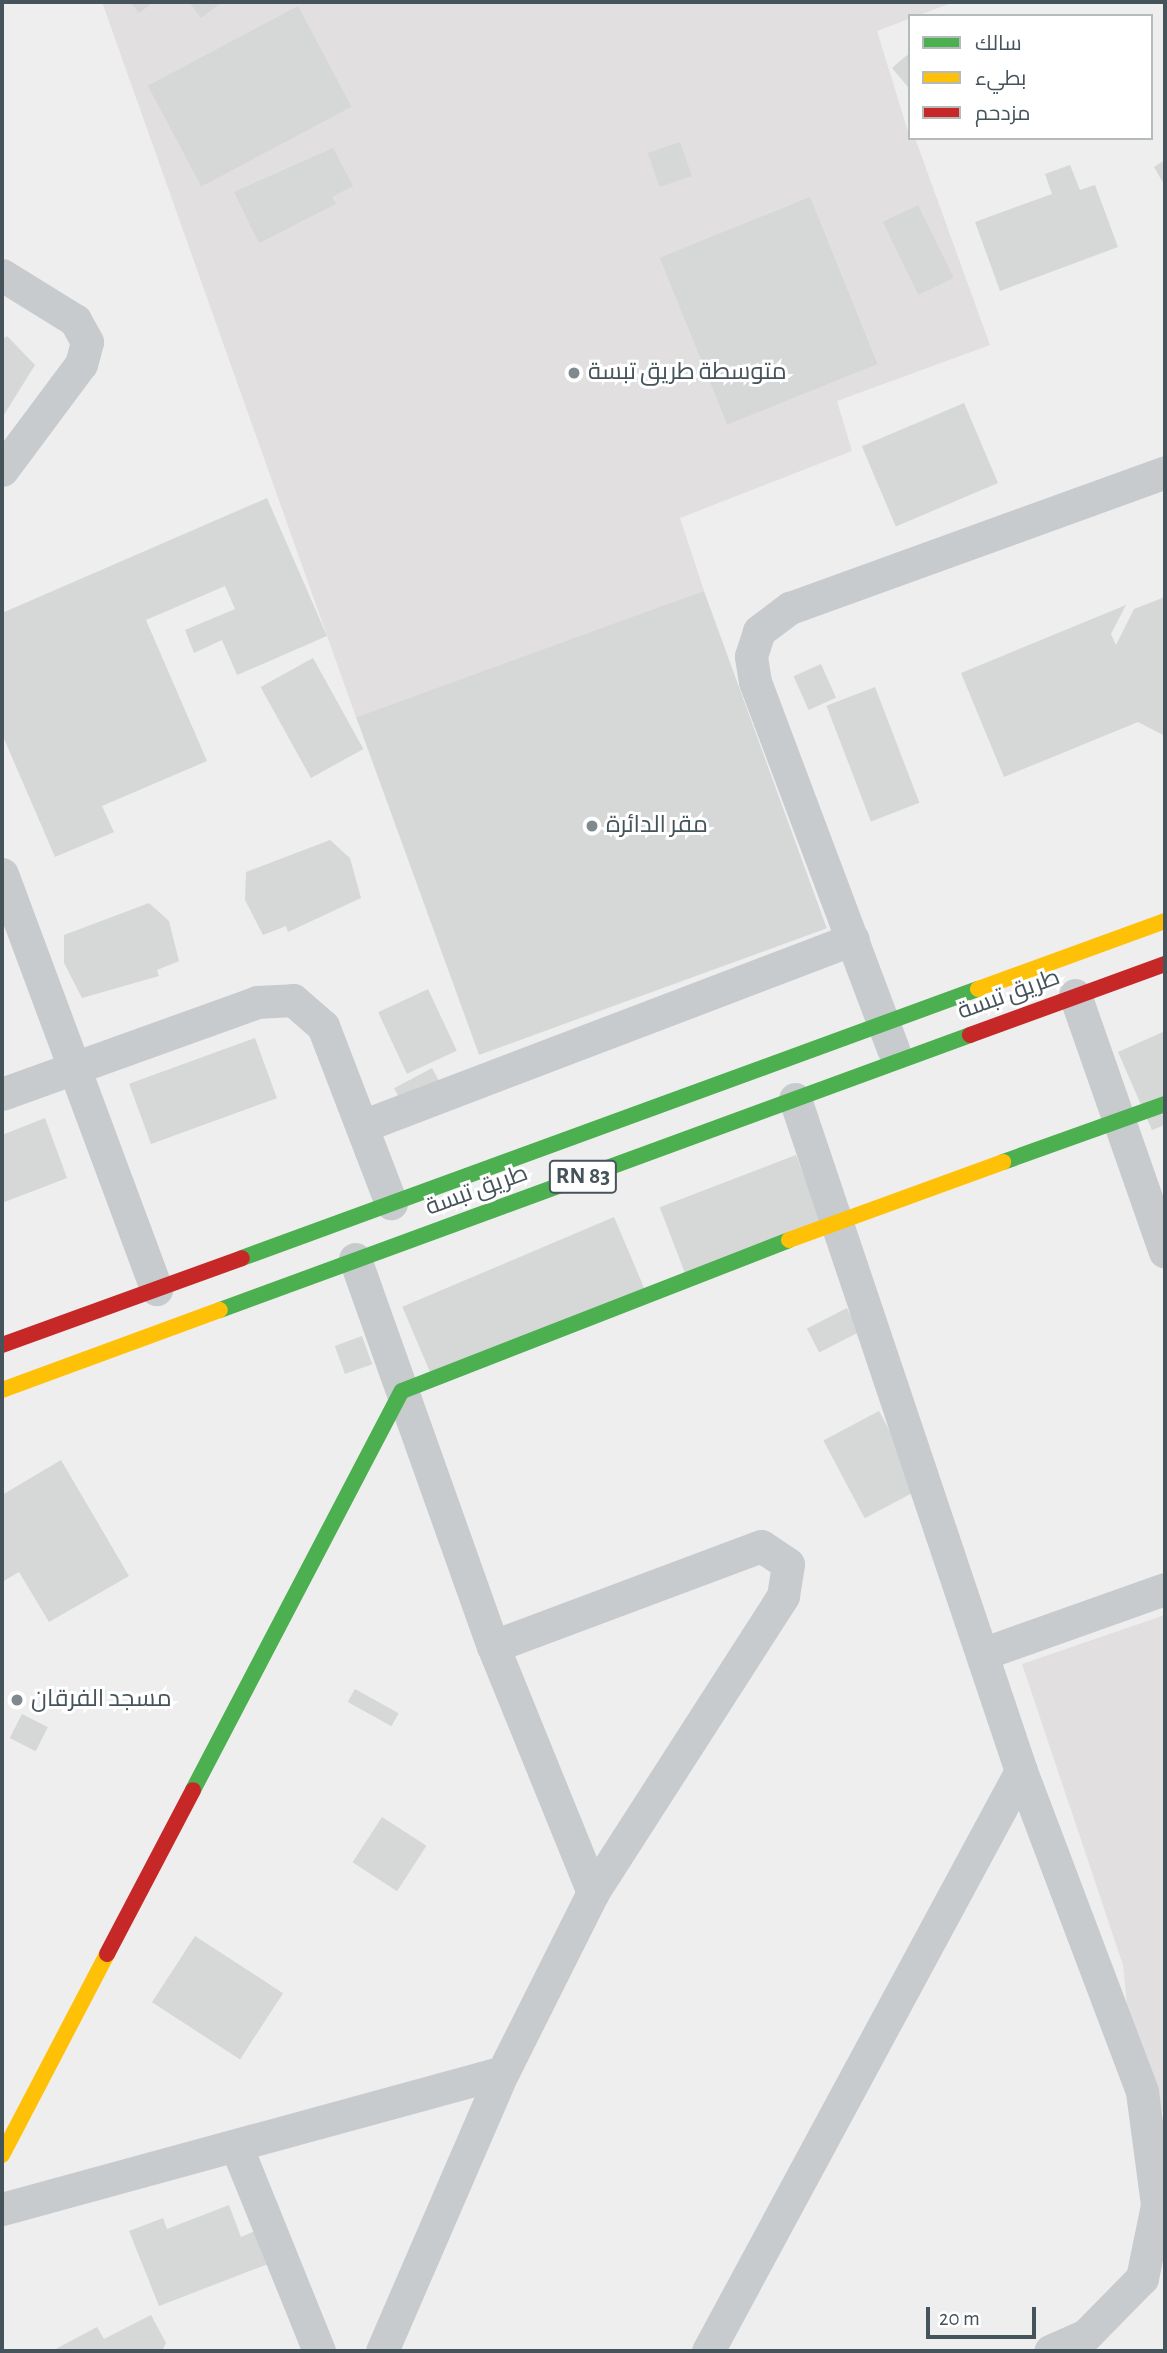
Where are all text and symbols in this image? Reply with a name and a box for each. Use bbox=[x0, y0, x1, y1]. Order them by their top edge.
legend bbox=[908, 14, 1153, 140]
text: سالك bbox=[975, 33, 1022, 54]
text: بطيء bbox=[975, 68, 1026, 89]
text: مزدحم bbox=[975, 103, 1030, 124]
place label: متوسطة طريق تبسة bbox=[588, 359, 787, 387]
marker: متوسطة طريق تبسة bbox=[566, 365, 582, 381]
place label: مقر الدائرة bbox=[606, 812, 708, 840]
marker: مقر الدائرة bbox=[584, 818, 600, 834]
street label: طريق تبسة bbox=[954, 963, 1064, 1027]
road number: RN 83 bbox=[548, 1158, 618, 1196]
street label: طريق تبسة bbox=[422, 1159, 532, 1223]
place label: مسجد الفرقان bbox=[31, 1686, 172, 1714]
marker: مسجد الفرقان bbox=[9, 1692, 25, 1708]
scale bar bbox=[929, 2294, 1039, 2338]
text: 20 m bbox=[939, 2308, 980, 2329]

